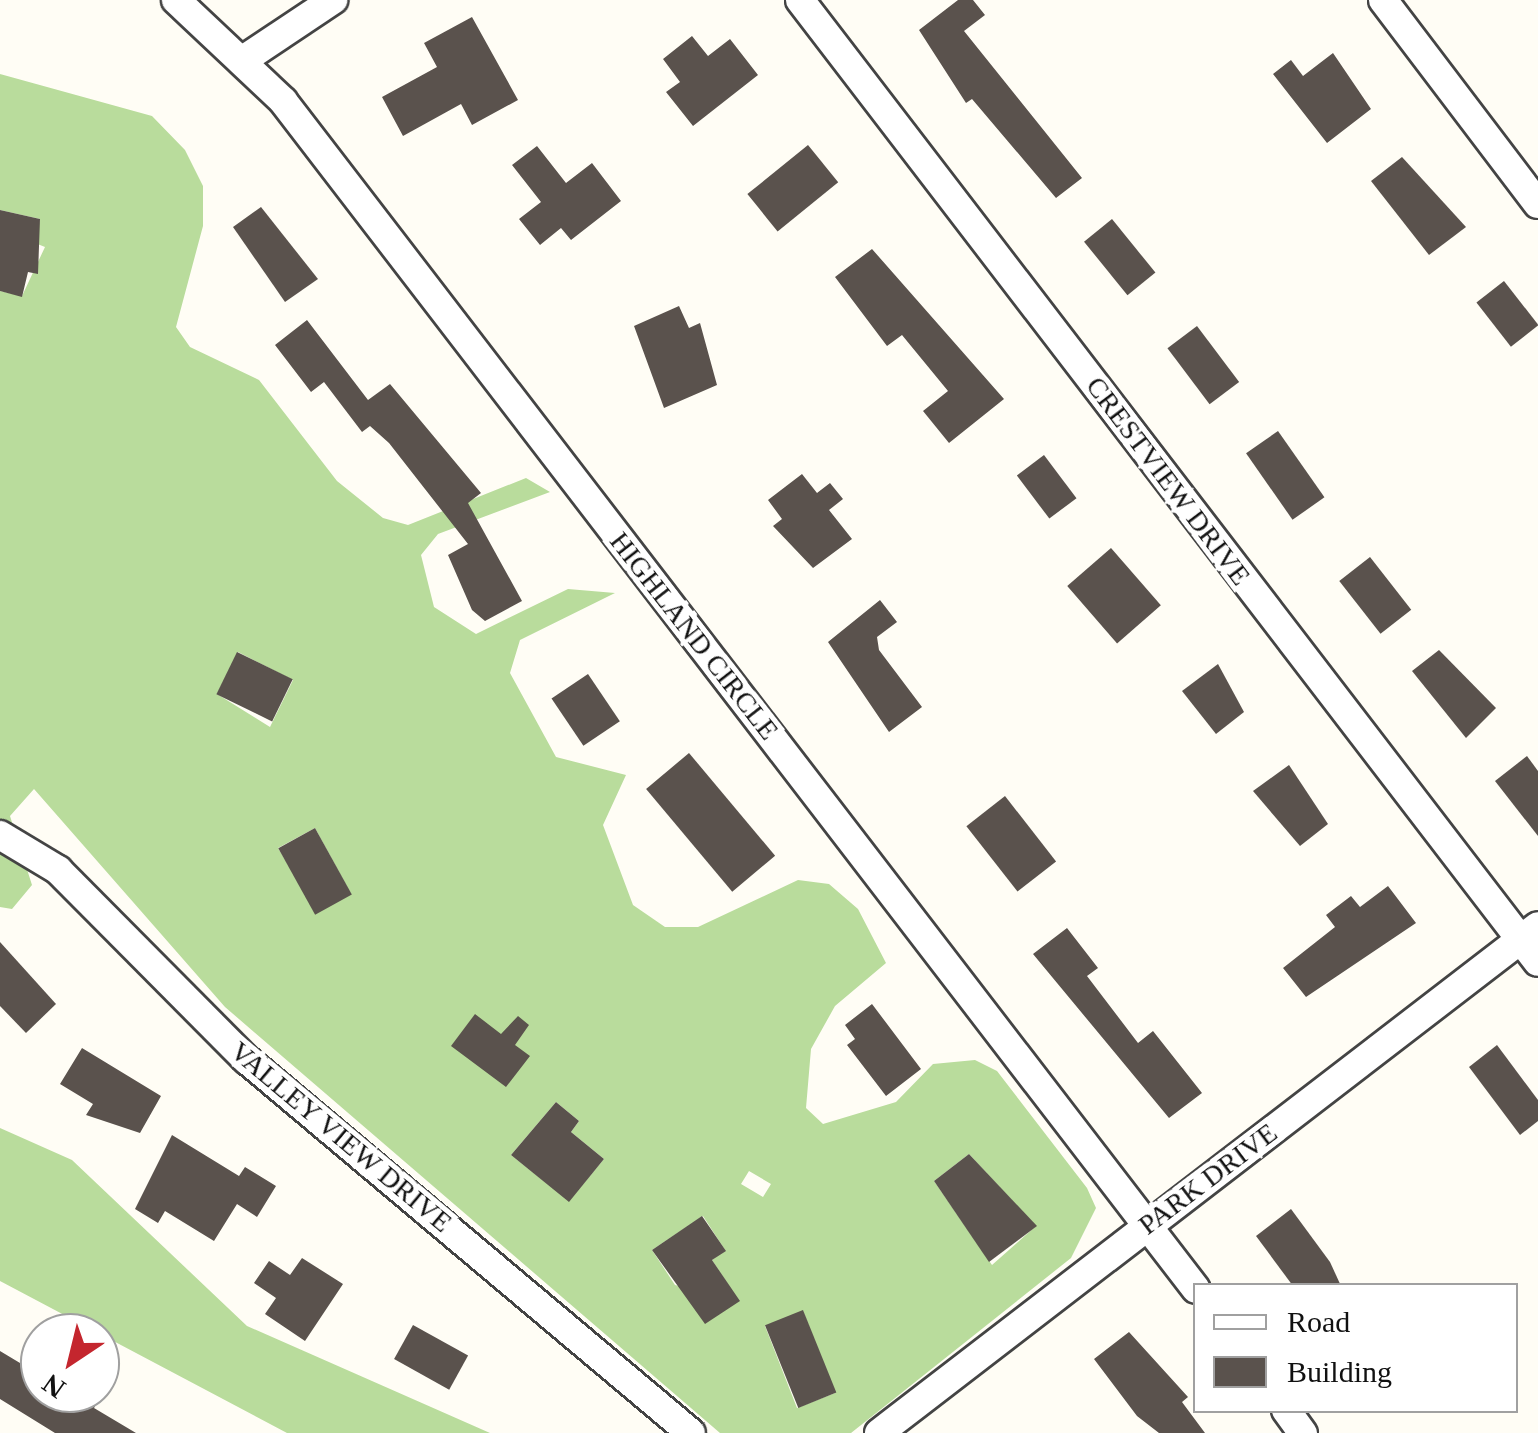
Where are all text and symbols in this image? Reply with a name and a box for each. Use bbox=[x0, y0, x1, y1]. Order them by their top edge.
street label: CRESTVIEW DRIVE bbox=[1079, 370, 1257, 592]
street label: HIGHLAND CIRCLE bbox=[602, 525, 786, 747]
street label: VALLEY VIEW DRIVE bbox=[223, 1034, 459, 1240]
street label: PARK DRIVE bbox=[1132, 1116, 1284, 1242]
legend bbox=[1193, 1283, 1518, 1413]
text: Road bbox=[1287, 1305, 1350, 1338]
north arrow bbox=[20, 1313, 120, 1413]
text: Building bbox=[1287, 1355, 1392, 1388]
text: N bbox=[36, 1368, 71, 1405]

